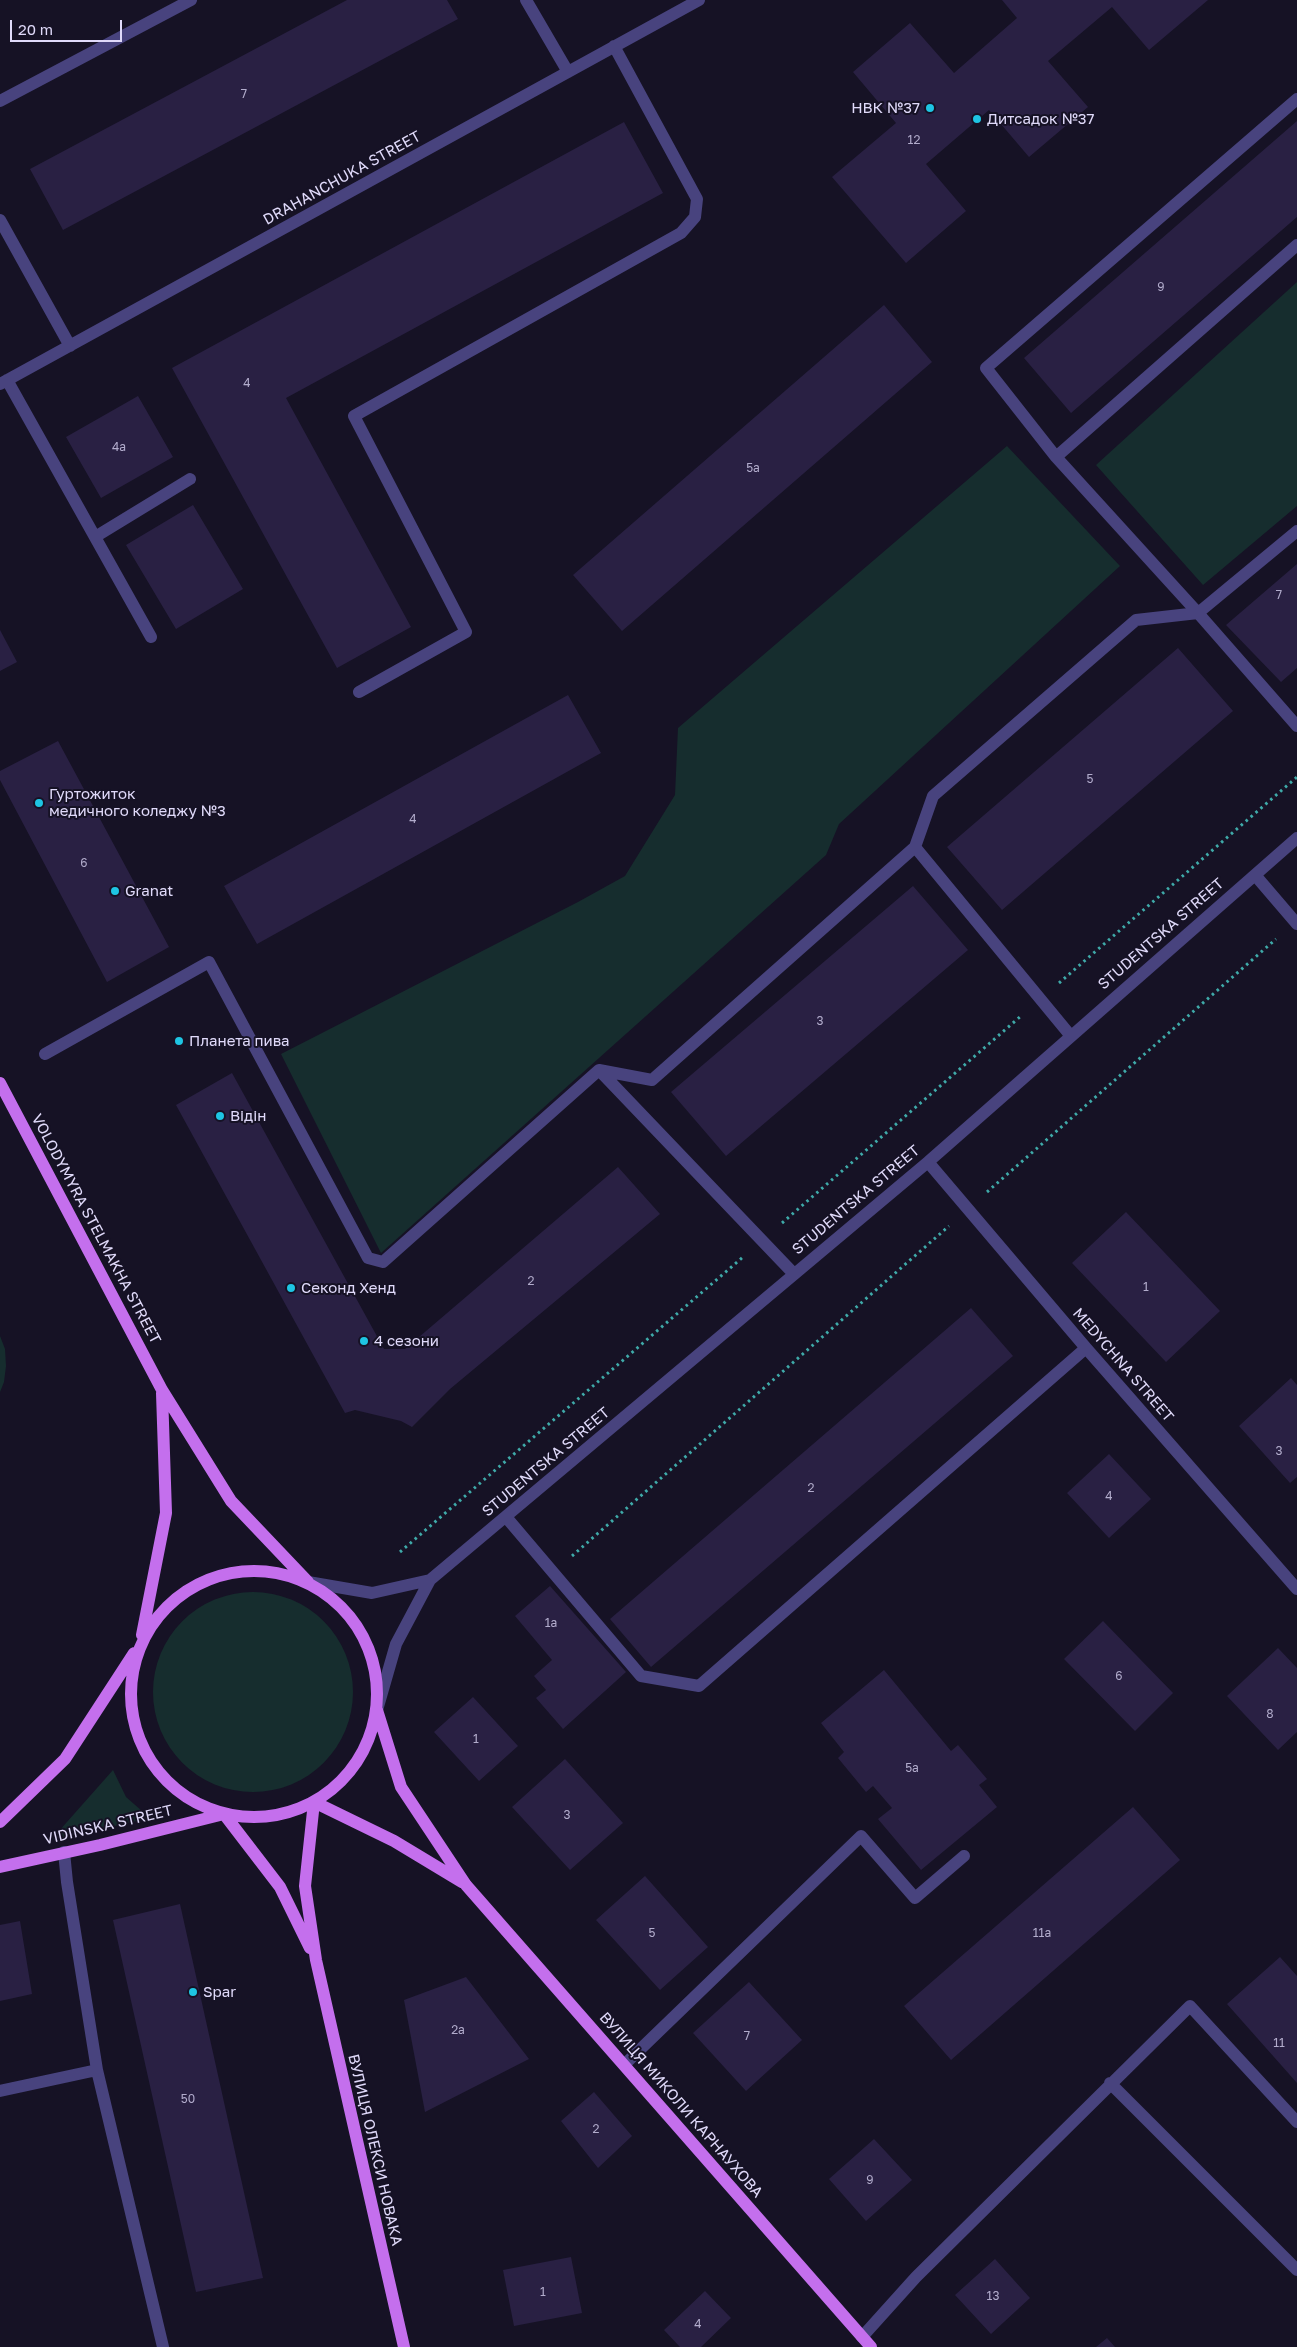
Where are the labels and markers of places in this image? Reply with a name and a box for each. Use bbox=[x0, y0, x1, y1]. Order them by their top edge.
place label: НВК №37 bbox=[851, 99, 920, 117]
marker: НВК №37 bbox=[924, 102, 936, 114]
place label: Дитсадок №37 bbox=[987, 110, 1095, 128]
marker: Дитсадок №37 bbox=[971, 113, 983, 125]
place label: Гуртожиток медичного коледжу №3 bbox=[49, 785, 226, 820]
marker: Гуртожиток медичного коледжу №3 bbox=[33, 797, 45, 809]
place label: Granat bbox=[125, 882, 173, 900]
marker: Granat bbox=[109, 885, 121, 897]
place label: Планета пива bbox=[189, 1032, 290, 1050]
marker: Планета пива bbox=[173, 1035, 185, 1047]
place label: Відін bbox=[230, 1107, 266, 1125]
marker: Відін bbox=[214, 1110, 226, 1122]
place label: Секонд Хенд bbox=[301, 1279, 396, 1297]
marker: Секонд Хенд bbox=[285, 1282, 297, 1294]
place label: 4 сезони bbox=[374, 1332, 439, 1350]
marker: 4 сезони bbox=[358, 1335, 370, 1347]
place label: Spar bbox=[203, 1983, 236, 2001]
marker: Spar bbox=[187, 1986, 199, 1998]

